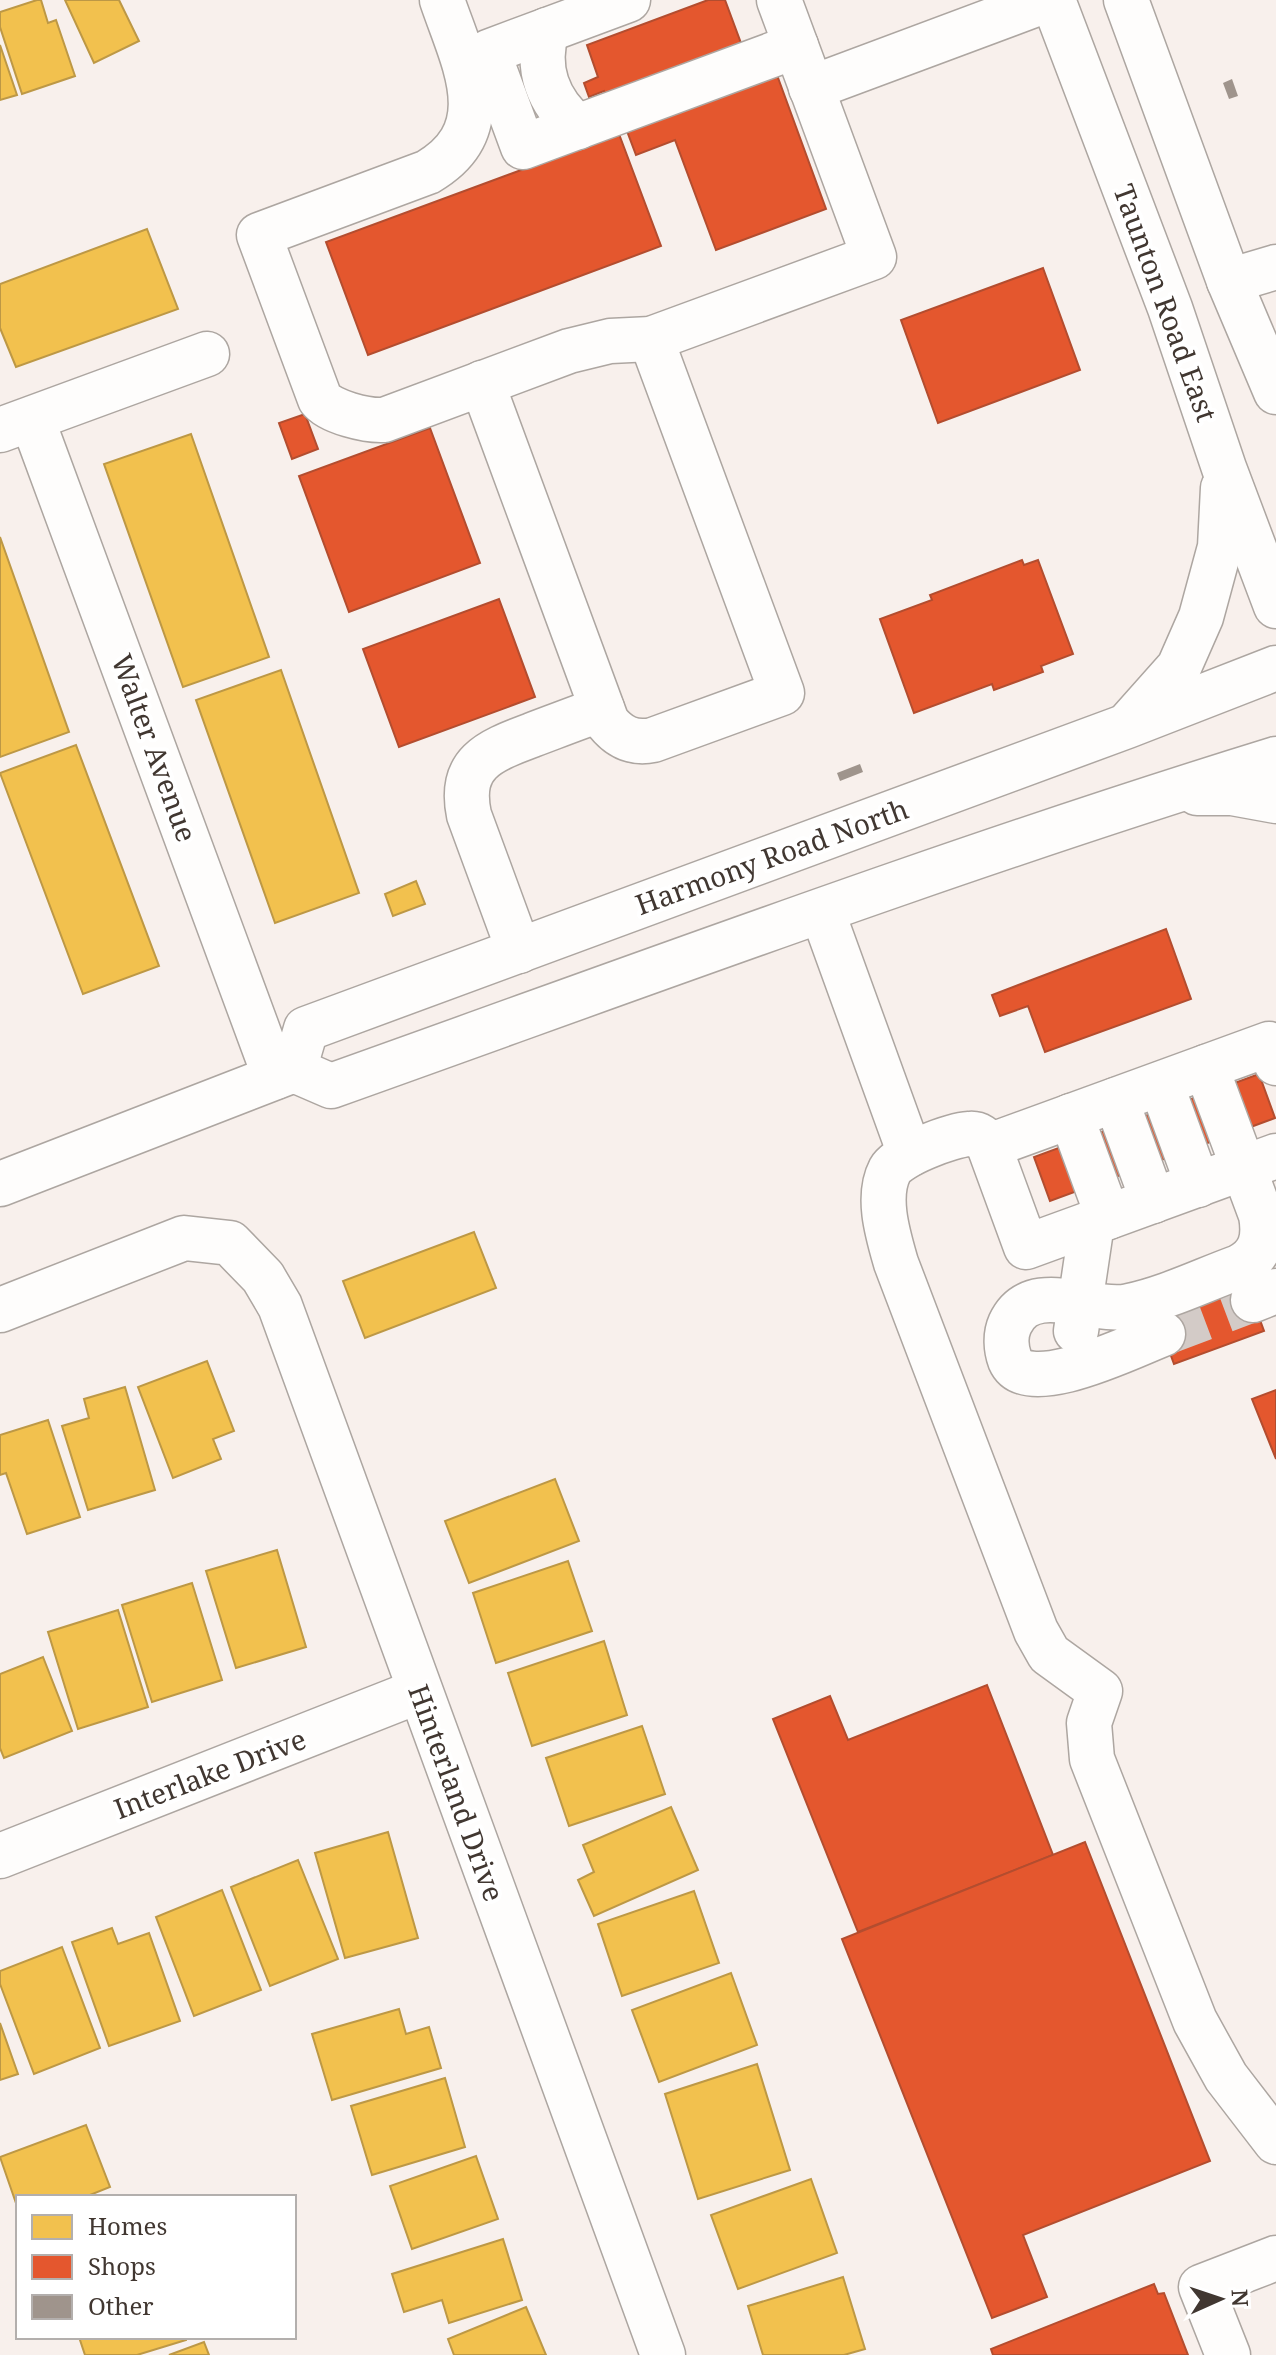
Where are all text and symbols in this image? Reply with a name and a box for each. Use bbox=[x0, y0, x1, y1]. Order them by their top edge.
street label: Taunton Road East bbox=[1105, 179, 1227, 427]
street label: Walter Avenue bbox=[103, 649, 207, 847]
street label: Harmony Road North bbox=[630, 789, 913, 923]
street label: Hinterland Drive bbox=[400, 1679, 514, 1906]
street label: Interlake Drive bbox=[108, 1719, 311, 1827]
legend bbox=[16, 2195, 296, 2339]
text: Homes bbox=[88, 2209, 167, 2242]
text: Shops bbox=[88, 2249, 156, 2282]
north arrow bbox=[1180, 2259, 1260, 2339]
text: N bbox=[1226, 2288, 1256, 2307]
text: Other bbox=[88, 2289, 154, 2322]

